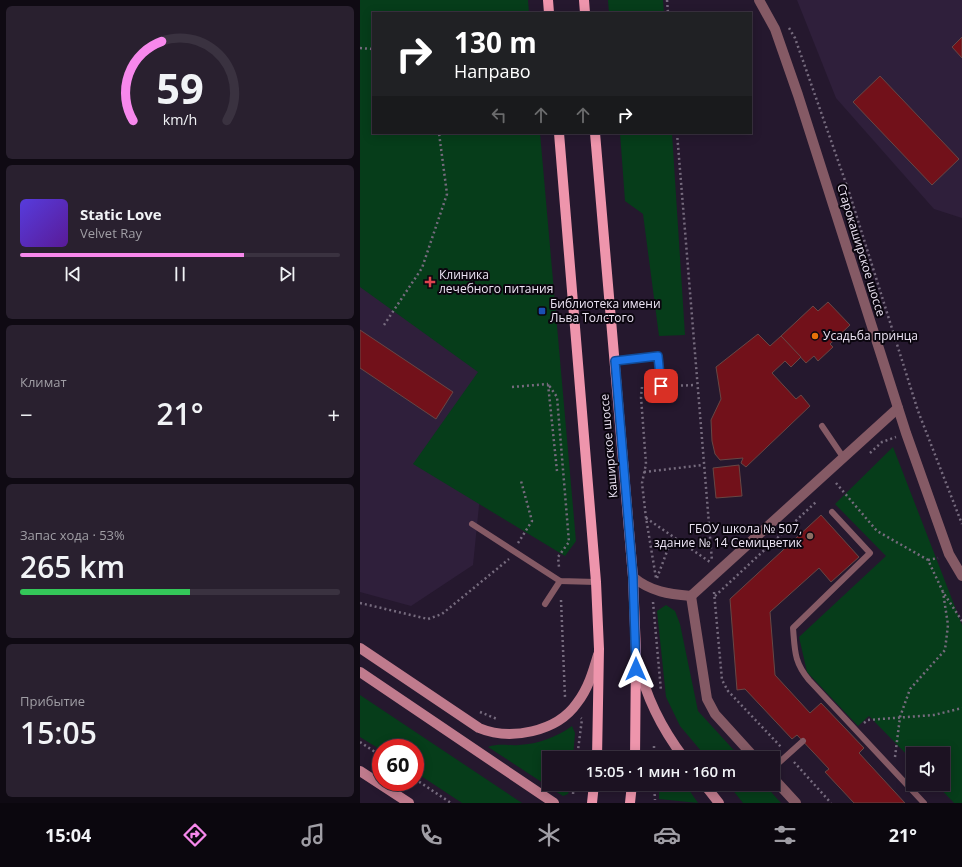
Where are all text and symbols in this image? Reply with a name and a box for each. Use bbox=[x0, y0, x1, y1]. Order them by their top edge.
text: 130 m bbox=[454, 23, 537, 61]
icon: right bbox=[388, 28, 440, 80]
text: Направо bbox=[454, 59, 531, 83]
text: 59 bbox=[156, 60, 204, 116]
icon: left bbox=[488, 104, 510, 126]
icon: ahead bbox=[530, 104, 552, 126]
icon: ahead bbox=[572, 104, 594, 126]
icon: right bbox=[614, 104, 636, 126]
text: km/h bbox=[163, 109, 197, 128]
street label: Старокаширское шоссе bbox=[833, 181, 890, 319]
text: Static Love bbox=[80, 204, 162, 224]
text: Velvet Ray bbox=[80, 224, 142, 242]
icon: previous bbox=[62, 263, 84, 285]
icon: pause bbox=[169, 263, 191, 285]
icon: next bbox=[276, 263, 298, 285]
place label: Клиника лечебного питания bbox=[439, 266, 553, 297]
marker: Клиника лечебного питания bbox=[424, 276, 436, 288]
place label: Библиотека имени Льва Толстого bbox=[550, 295, 661, 326]
marker: Библиотека имени Льва Толстого bbox=[537, 306, 547, 316]
place label: Усадьба принца bbox=[823, 327, 918, 344]
marker: Усадьба принца bbox=[810, 331, 820, 341]
pin bbox=[644, 369, 678, 403]
text: Климат bbox=[20, 373, 67, 391]
icon: arrive bbox=[650, 375, 672, 397]
text: 21° bbox=[156, 393, 204, 434]
street label: Каширское шоссе bbox=[595, 393, 622, 499]
text: − bbox=[20, 399, 33, 429]
text: + bbox=[327, 399, 340, 429]
place label: ГБОУ школа № 507, здание № 14 Семицветик bbox=[654, 520, 803, 551]
text: Запас хода · 53% bbox=[20, 526, 125, 544]
marker: ГБОУ школа № 507, здание № 14 Семицветик bbox=[805, 531, 815, 541]
text: 265 km bbox=[20, 546, 125, 587]
position arrow bbox=[615, 648, 657, 690]
text: Прибытие bbox=[20, 692, 85, 710]
text: 15:05 bbox=[20, 712, 97, 753]
speed limit sign: 60 bbox=[372, 739, 424, 791]
map controls bbox=[906, 747, 950, 791]
button: sound bbox=[906, 747, 950, 791]
text: 15:05 · 1 мин · 160 m bbox=[586, 761, 736, 781]
icon: directions bbox=[181, 821, 209, 849]
icon: music bbox=[299, 821, 327, 849]
icon: phone bbox=[417, 821, 445, 849]
icon: climate bbox=[535, 821, 563, 849]
icon: car bbox=[653, 821, 681, 849]
icon: filters bbox=[771, 821, 799, 849]
text: 15:04 bbox=[45, 823, 91, 847]
text: 21° bbox=[889, 823, 917, 847]

